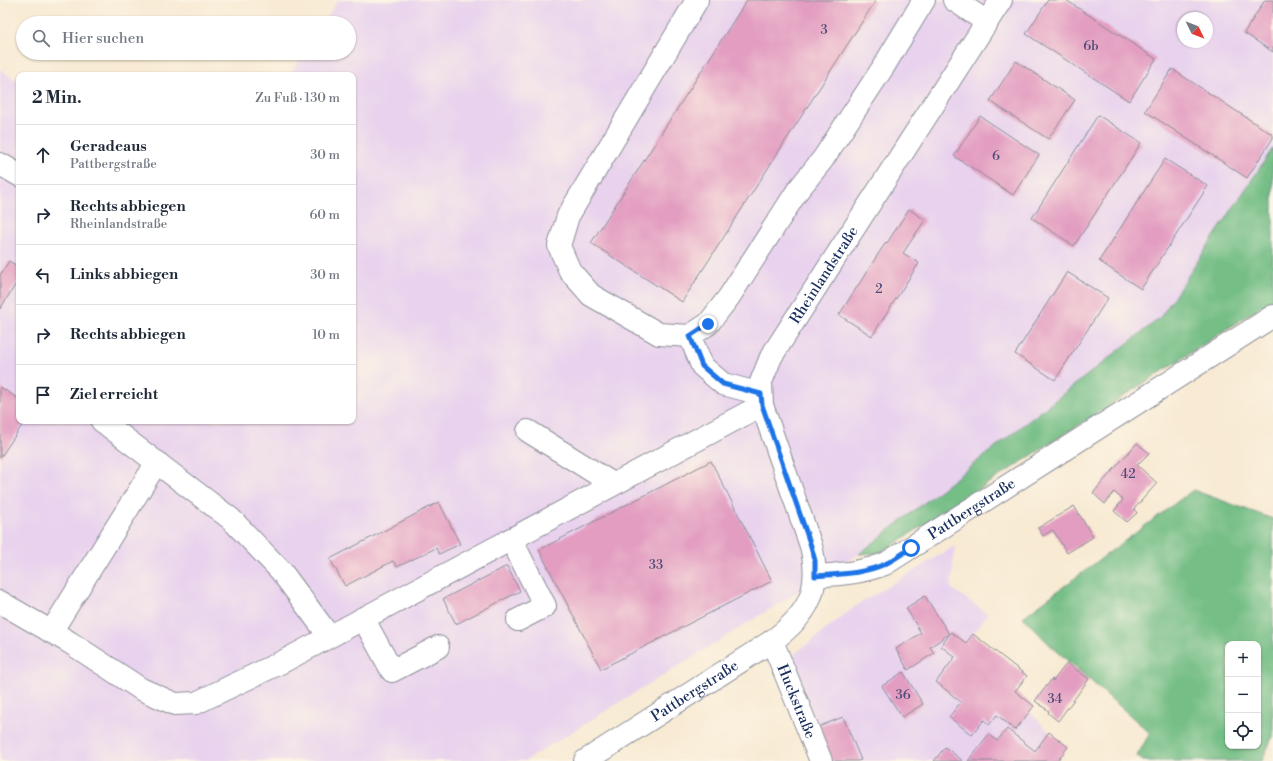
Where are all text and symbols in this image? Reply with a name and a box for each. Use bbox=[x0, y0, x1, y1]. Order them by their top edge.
north arrow bbox=[1177, 12, 1213, 48]
search box bbox=[16, 16, 356, 60]
house number: 3 bbox=[820, 22, 828, 38]
icon: search bbox=[30, 27, 52, 49]
text: Hier suchen bbox=[62, 29, 144, 48]
house number: 6b bbox=[1083, 38, 1099, 54]
text: 2 Min. bbox=[32, 87, 82, 109]
text: Zu Fuß · 130 m bbox=[255, 90, 340, 106]
text: Geradeaus bbox=[70, 137, 147, 156]
icon: ahead bbox=[32, 144, 54, 166]
text: 30 m bbox=[310, 147, 340, 163]
house number: 6 bbox=[992, 148, 1000, 164]
text: Pattbergstraße bbox=[70, 156, 157, 172]
text: Rechts abbiegen bbox=[70, 197, 186, 216]
icon: right bbox=[32, 204, 54, 226]
text: 60 m bbox=[309, 207, 340, 223]
text: Rheinlandstraße bbox=[70, 216, 167, 232]
street label: Rheinlandstraße bbox=[785, 223, 862, 327]
icon: left bbox=[32, 264, 54, 286]
text: Links abbiegen bbox=[70, 265, 178, 284]
text: 30 m bbox=[310, 267, 340, 283]
house number: 2 bbox=[875, 281, 883, 297]
route end bbox=[699, 315, 717, 333]
icon: right bbox=[32, 324, 54, 346]
text: Rechts abbiegen bbox=[70, 325, 186, 344]
text: 10 m bbox=[312, 327, 340, 343]
icon: arrive bbox=[32, 384, 54, 406]
text: Ziel erreicht bbox=[70, 385, 158, 404]
house number: 42 bbox=[1120, 466, 1136, 482]
street label: Pattbergstraße bbox=[924, 474, 1019, 544]
route start bbox=[902, 539, 920, 557]
house number: 33 bbox=[649, 557, 663, 573]
map controls bbox=[1225, 641, 1261, 749]
button: + bbox=[1225, 641, 1261, 677]
street label: Pattbergstraße bbox=[647, 656, 742, 726]
street label: Huckstraße bbox=[773, 661, 820, 741]
button: − bbox=[1225, 677, 1261, 713]
house number: 36 bbox=[895, 687, 911, 703]
house number: 34 bbox=[1047, 691, 1063, 707]
button: locate bbox=[1225, 713, 1261, 749]

